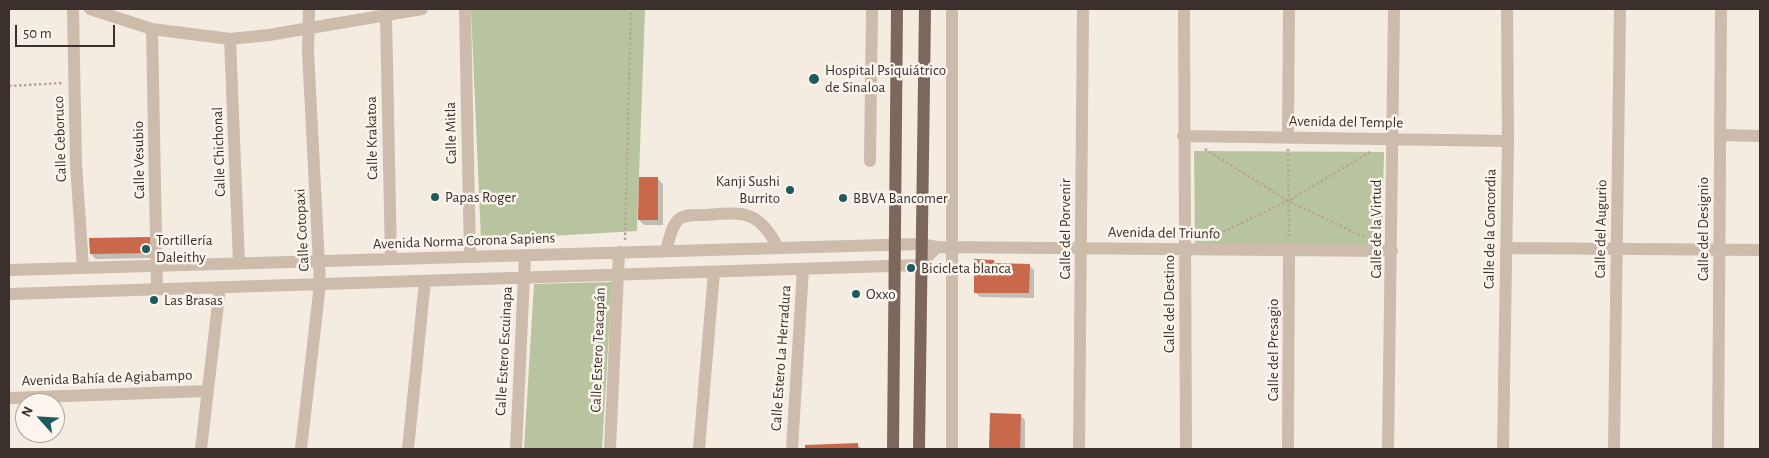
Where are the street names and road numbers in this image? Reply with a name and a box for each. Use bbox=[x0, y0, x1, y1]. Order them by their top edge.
street label: Calle Ceboruco bbox=[49, 95, 71, 183]
street label: Calle Krakatoa bbox=[362, 96, 382, 180]
street label: Calle Mitla bbox=[441, 102, 461, 164]
street label: Calle Chichonal bbox=[208, 107, 230, 197]
street label: Avenida del Temple bbox=[1289, 112, 1403, 132]
street label: Calle Vesubio bbox=[129, 121, 149, 199]
street label: Calle de la Concordia bbox=[1480, 169, 1500, 289]
street label: Calle del Designio bbox=[1694, 177, 1712, 281]
street label: Calle del Porvenir bbox=[1056, 178, 1074, 280]
street label: Calle del Augurio bbox=[1591, 179, 1611, 279]
street label: Calle de la Virtud bbox=[1367, 180, 1385, 278]
street label: Calle Cotopaxi bbox=[291, 188, 313, 272]
street label: Avenida del Triunfo bbox=[1108, 223, 1220, 243]
street label: Avenida Norma Corona Sapiens bbox=[373, 229, 555, 253]
street label: Calle del Destino bbox=[1160, 255, 1178, 353]
street label: Calle Estero La Herradura bbox=[767, 284, 795, 432]
street label: Calle Estero Escuinapa bbox=[492, 286, 516, 416]
street label: Calle Estero Teacapán bbox=[587, 287, 609, 413]
street label: Calle del Presagio bbox=[1264, 299, 1282, 401]
street label: Avenida Bahía de Agiabampo bbox=[21, 366, 193, 390]

